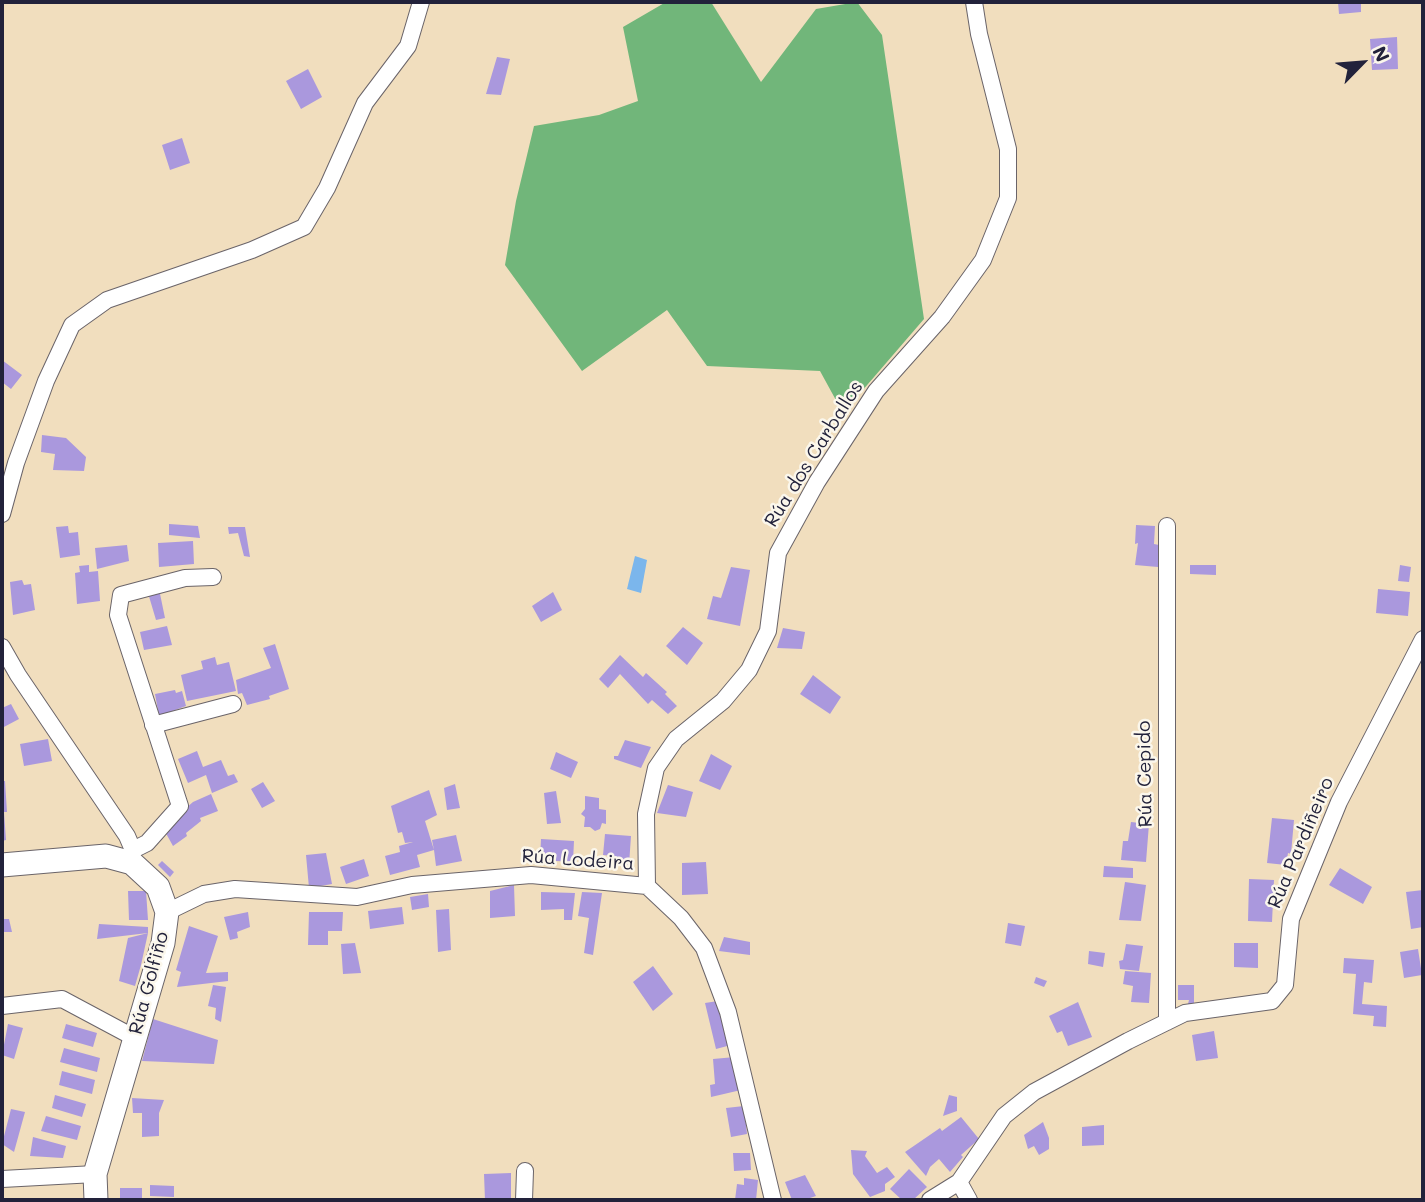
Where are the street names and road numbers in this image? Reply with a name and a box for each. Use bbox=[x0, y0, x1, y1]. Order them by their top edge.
street label: Rúa dos Carballos bbox=[760, 377, 868, 531]
street label: Rúa Cepido bbox=[1133, 720, 1157, 828]
street label: Rúa Pardiñeiro bbox=[1263, 774, 1339, 912]
street label: Rúa Lodeira bbox=[521, 845, 635, 875]
street label: Rúa Golfiño bbox=[124, 929, 174, 1037]

